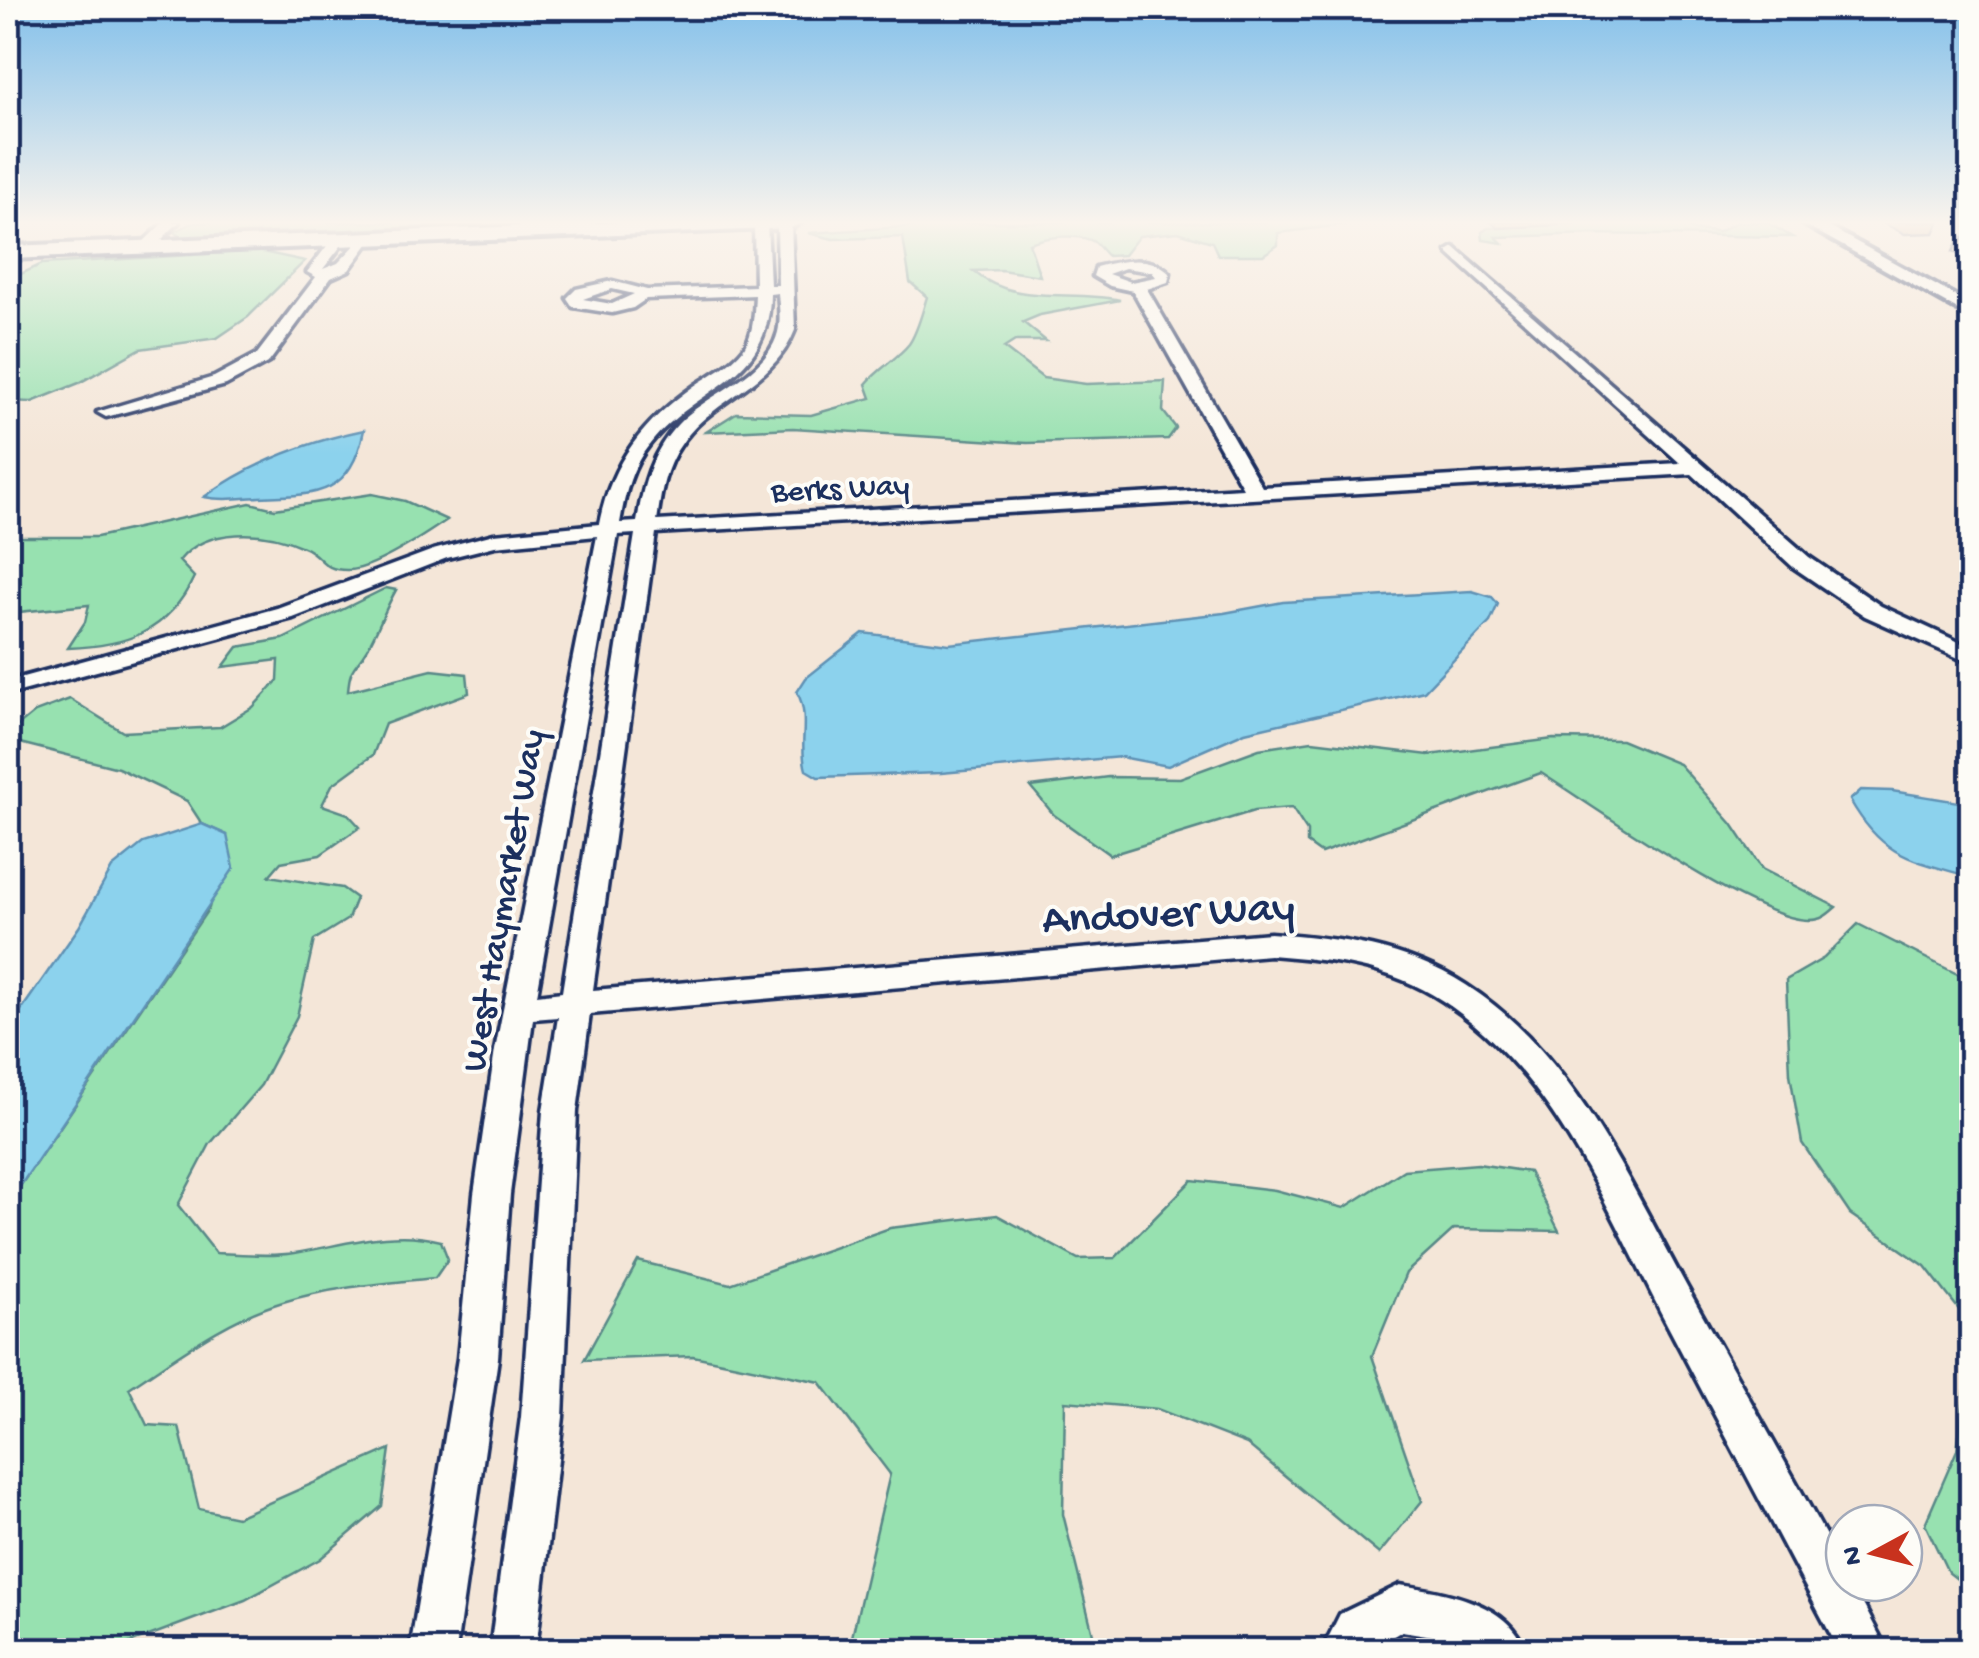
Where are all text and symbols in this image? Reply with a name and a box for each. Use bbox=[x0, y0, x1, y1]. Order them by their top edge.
street label: Berks Way bbox=[769, 468, 911, 514]
street label: West Haymarket Way bbox=[454, 726, 558, 1076]
street label: Andover Way bbox=[1041, 883, 1296, 950]
north arrow bbox=[1824, 1503, 1924, 1603]
text: N bbox=[1836, 1544, 1871, 1567]

